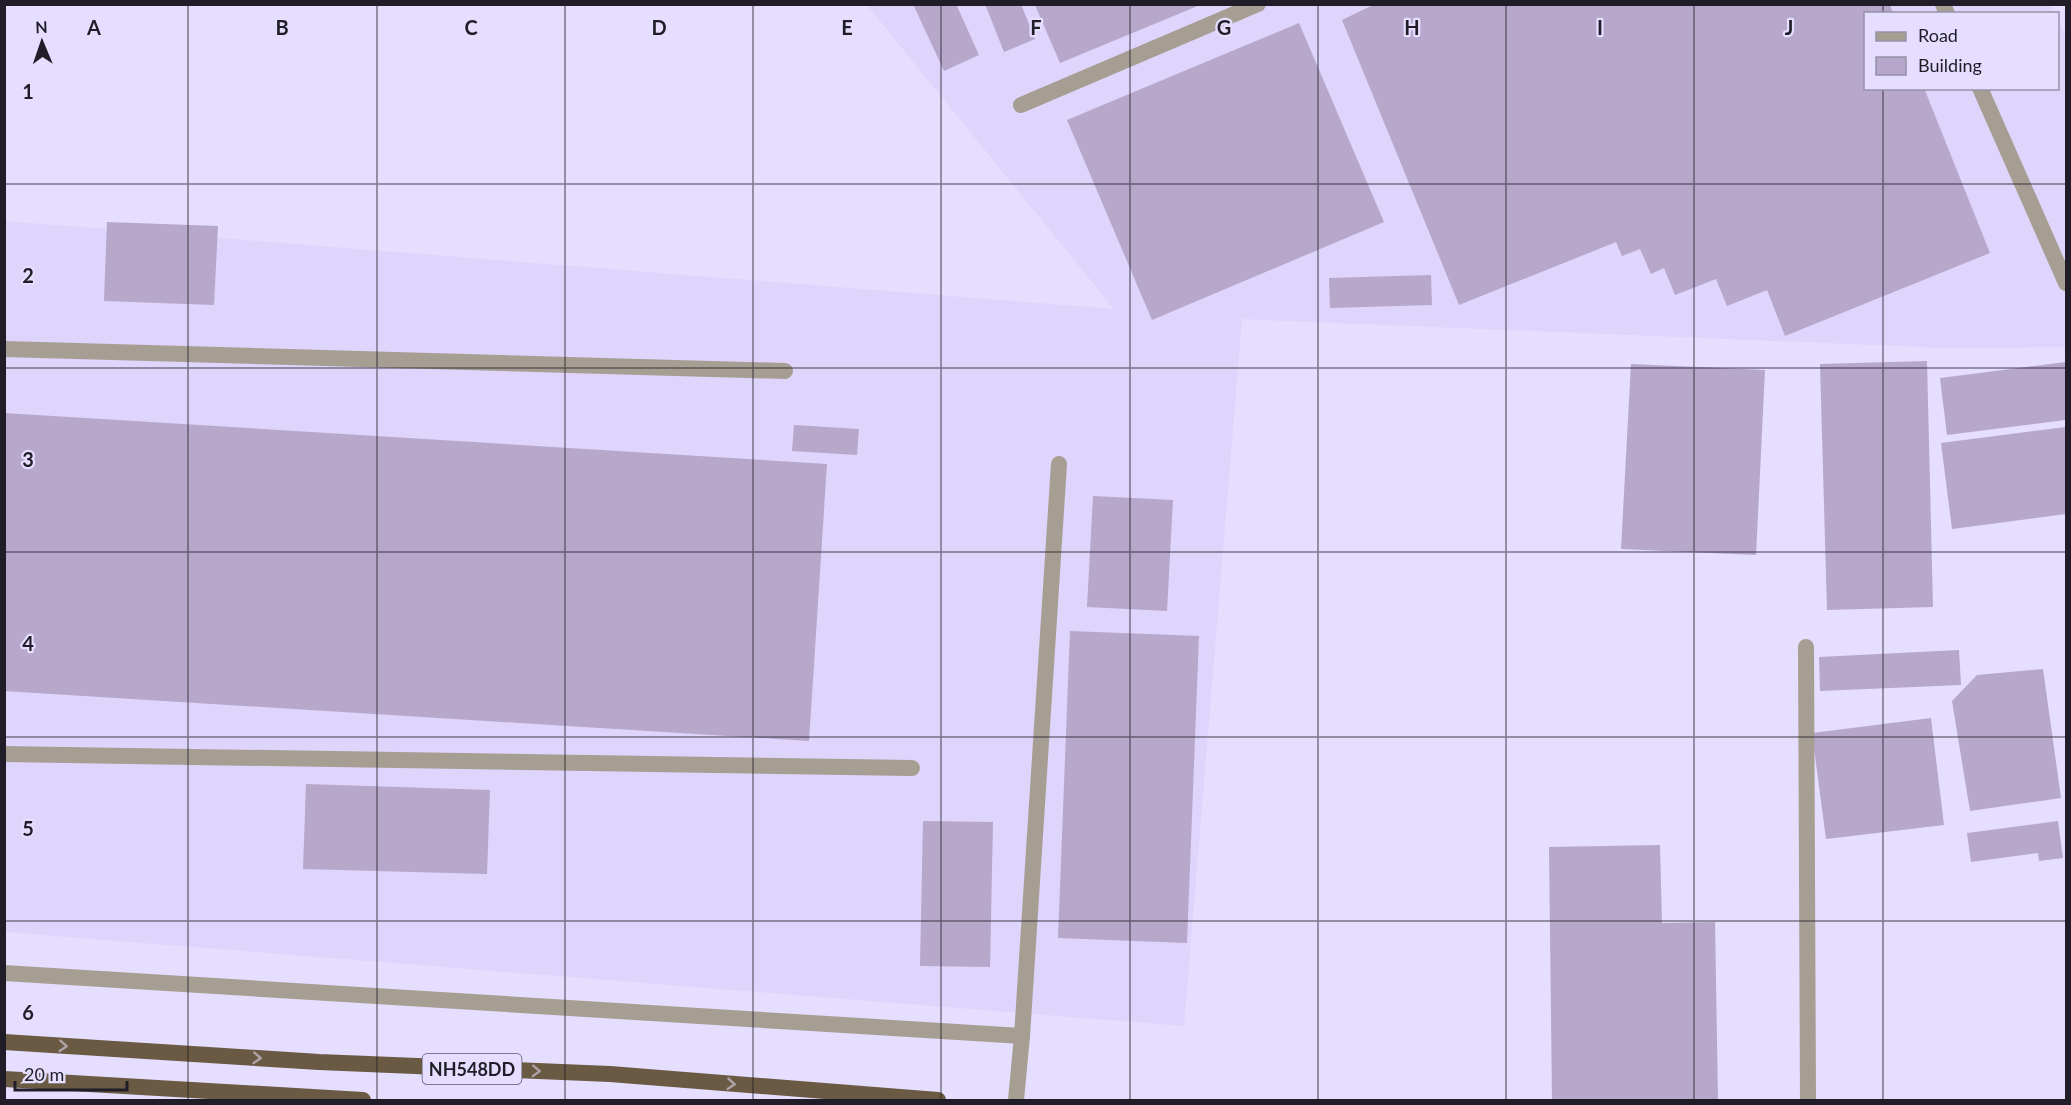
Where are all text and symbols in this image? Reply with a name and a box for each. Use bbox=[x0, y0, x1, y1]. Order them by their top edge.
north arrow bbox=[12, 12, 72, 72]
legend bbox=[1864, 12, 2059, 90]
text: A bbox=[86, 15, 101, 39]
text: B bbox=[275, 15, 289, 39]
text: C bbox=[464, 15, 478, 39]
text: D bbox=[651, 15, 667, 39]
text: E bbox=[841, 15, 853, 39]
text: F bbox=[1030, 15, 1042, 39]
text: G bbox=[1217, 15, 1231, 39]
text: H bbox=[1404, 15, 1420, 39]
text: I bbox=[1597, 15, 1603, 39]
text: J bbox=[1785, 15, 1793, 39]
text: N bbox=[35, 17, 48, 36]
text: Road bbox=[1918, 24, 1958, 46]
text: Building bbox=[1918, 54, 1982, 76]
text: 1 bbox=[22, 79, 34, 103]
text: 2 bbox=[22, 263, 34, 287]
text: 3 bbox=[22, 447, 34, 471]
text: 4 bbox=[22, 631, 34, 655]
text: 5 bbox=[22, 816, 34, 840]
text: 6 bbox=[22, 1000, 34, 1024]
one-way arrow bbox=[58, 1039, 67, 1052]
one-way arrow bbox=[253, 1051, 262, 1064]
scale bar bbox=[15, 1054, 128, 1092]
road number: NH548DD bbox=[422, 1054, 522, 1084]
text: 20 m bbox=[24, 1063, 64, 1085]
one-way arrow bbox=[532, 1065, 541, 1078]
one-way arrow bbox=[726, 1077, 735, 1090]

